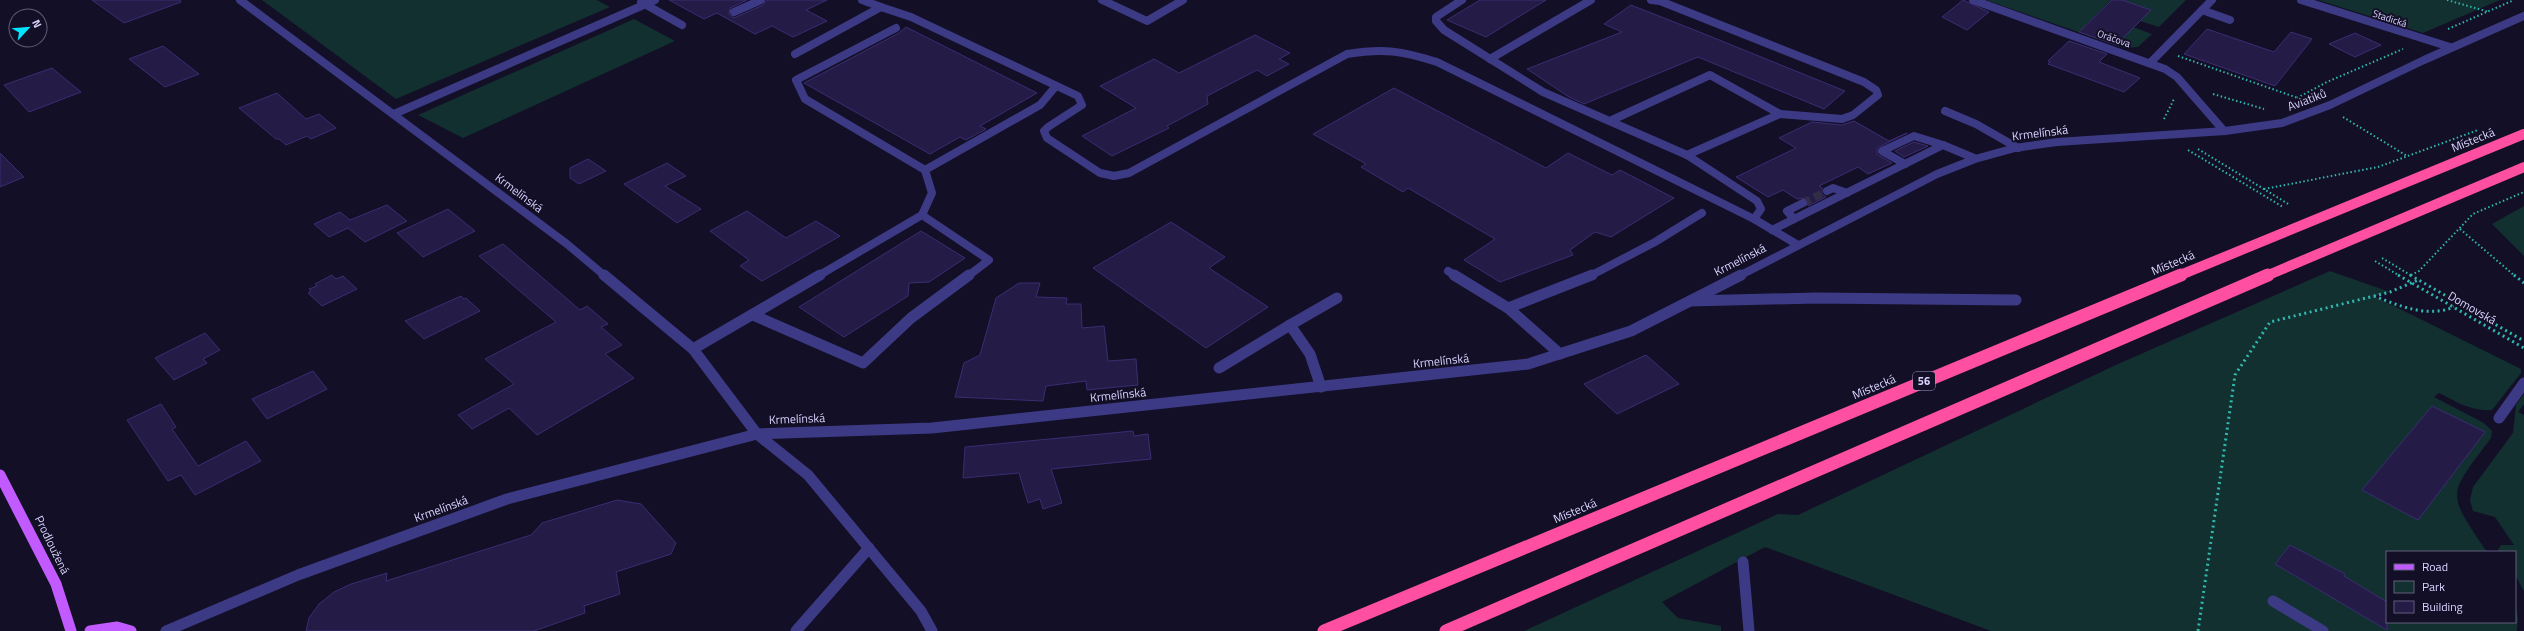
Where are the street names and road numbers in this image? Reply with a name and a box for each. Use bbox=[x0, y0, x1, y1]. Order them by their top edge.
street label: Stadická bbox=[2371, 6, 2409, 31]
street label: Oráčova bbox=[2095, 26, 2133, 51]
street label: Aviatiků bbox=[2285, 83, 2329, 116]
street label: Krmelínská bbox=[2011, 120, 2069, 145]
street label: Místecká bbox=[2448, 122, 2497, 157]
street label: Krmelínská bbox=[491, 168, 547, 217]
street label: Krmelínská bbox=[1710, 238, 1769, 281]
street label: Místecká bbox=[2148, 245, 2197, 280]
street label: Domovská bbox=[2444, 286, 2500, 329]
street label: Krmelínská bbox=[1412, 348, 1470, 373]
street label: Místecká bbox=[1849, 369, 1898, 404]
road number: 56 bbox=[1913, 372, 1935, 390]
street label: Krmelínská bbox=[1089, 382, 1147, 407]
street label: Krmelínská bbox=[769, 408, 825, 429]
street label: Krmelínská bbox=[411, 490, 470, 527]
street label: Místecká bbox=[1550, 493, 1599, 528]
street label: Prodloužená bbox=[30, 512, 75, 577]

